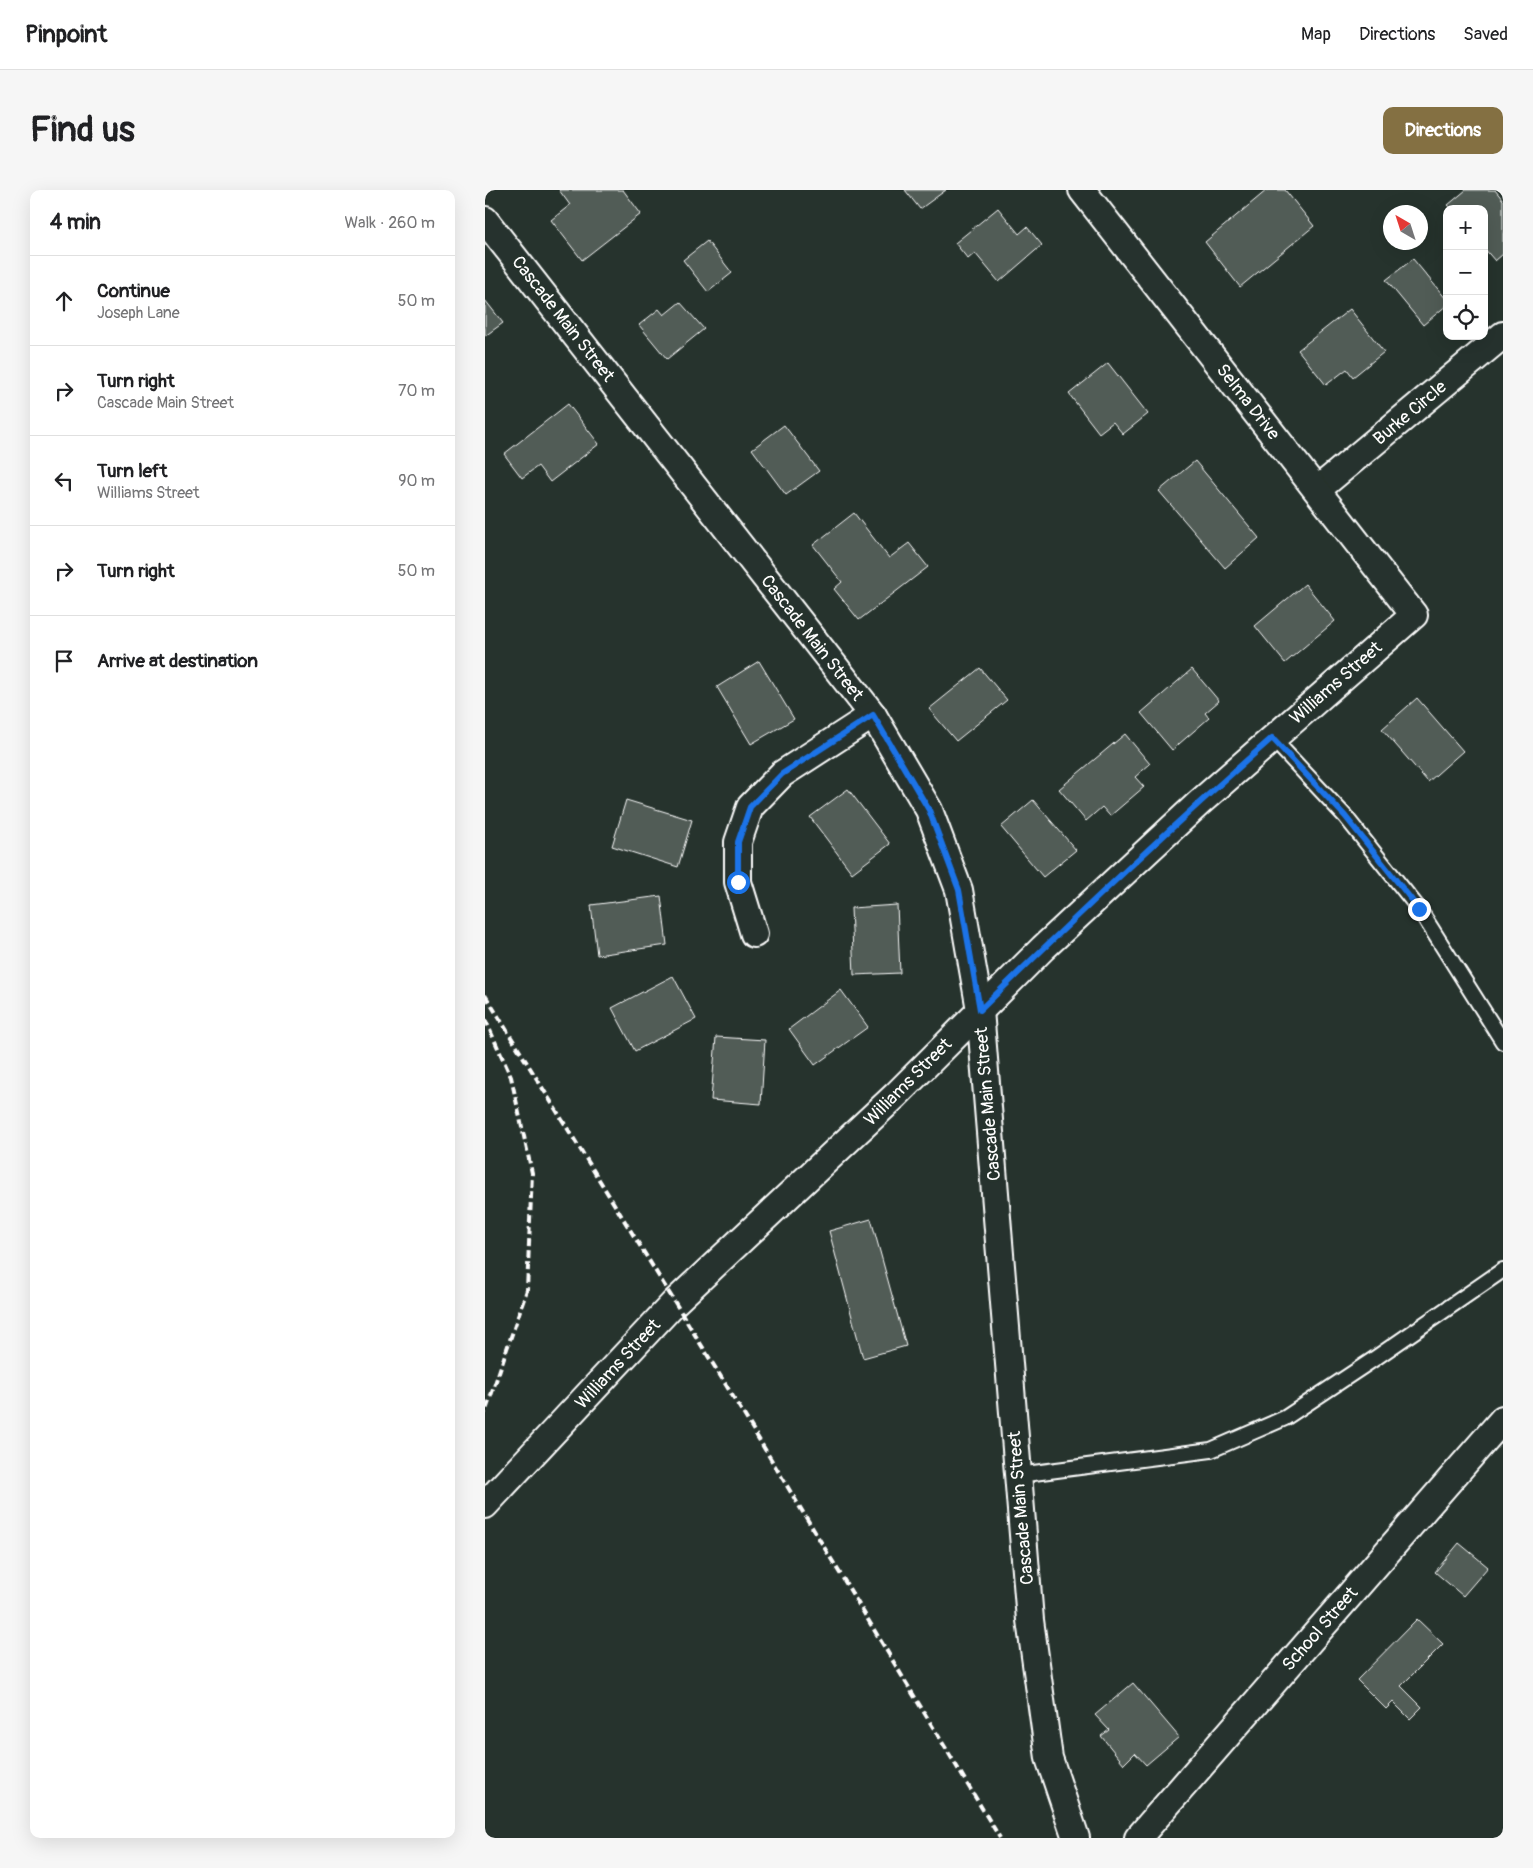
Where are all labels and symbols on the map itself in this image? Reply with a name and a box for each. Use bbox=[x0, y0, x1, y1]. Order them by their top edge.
north arrow bbox=[1383, 205, 1428, 250]
street label: Cascade Main Street bbox=[507, 251, 620, 387]
street label: Selma Drive bbox=[1211, 359, 1285, 445]
street label: Burke Circle bbox=[1369, 376, 1452, 450]
street label: Cascade Main Street bbox=[756, 570, 869, 706]
street label: Williams Street bbox=[1285, 636, 1388, 729]
route start bbox=[727, 871, 750, 894]
route end bbox=[1408, 898, 1431, 921]
street label: Cascade Main Street bbox=[970, 1026, 1006, 1182]
street label: Williams Street bbox=[859, 1033, 957, 1131]
street label: Williams Street bbox=[570, 1313, 666, 1414]
street label: Cascade Main Street bbox=[1003, 1430, 1039, 1586]
street label: School Street bbox=[1277, 1581, 1363, 1676]

